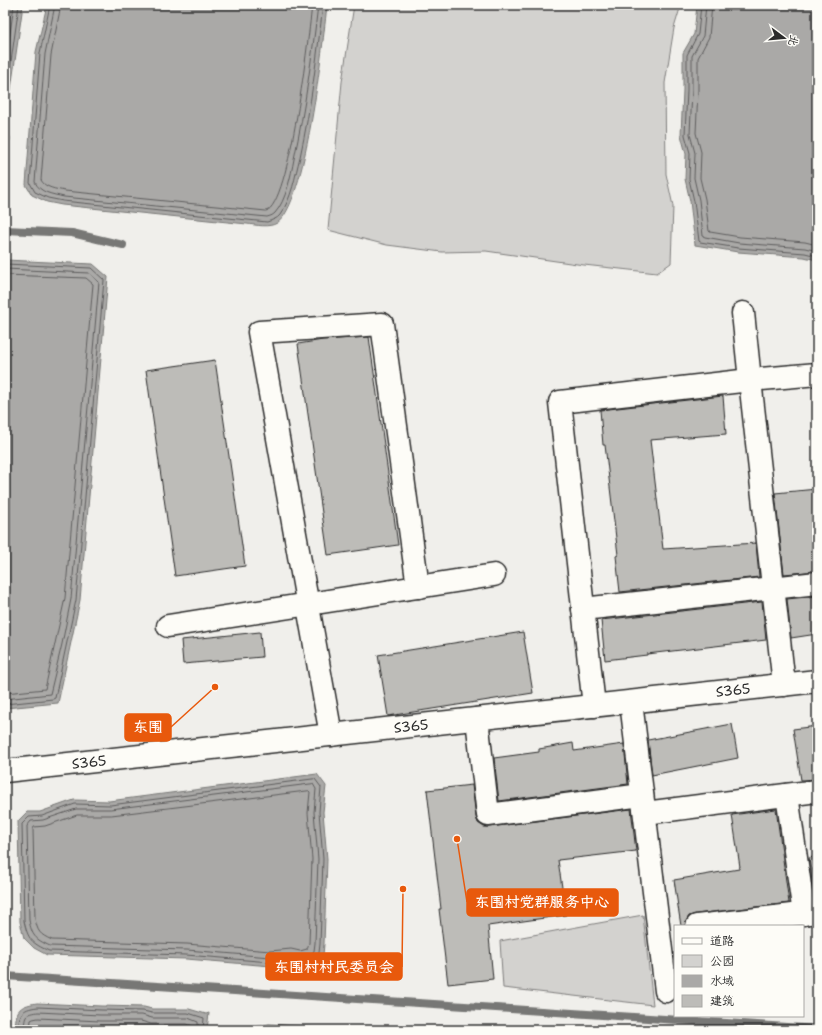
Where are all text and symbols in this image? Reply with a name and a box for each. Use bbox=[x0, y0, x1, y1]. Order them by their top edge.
north arrow bbox=[764, 18, 804, 58]
text: 北 bbox=[784, 33, 802, 48]
street label: S365 bbox=[715, 679, 751, 701]
callout: 东围 bbox=[125, 714, 171, 741]
street label: S365 bbox=[393, 715, 429, 737]
text: 东围 bbox=[133, 717, 163, 737]
street label: S365 bbox=[71, 751, 107, 773]
callout: 东围村党群服务中心 bbox=[467, 889, 618, 916]
text: 东围村党群服务中心 bbox=[474, 892, 610, 912]
legend bbox=[674, 925, 804, 1017]
text: 道路 bbox=[710, 933, 734, 949]
callout: 东围村村民委员会 bbox=[266, 953, 402, 980]
text: 公园 bbox=[710, 953, 734, 969]
text: 东围村村民委员会 bbox=[274, 957, 394, 977]
text: 水域 bbox=[710, 973, 734, 989]
text: 建筑 bbox=[710, 993, 734, 1009]

